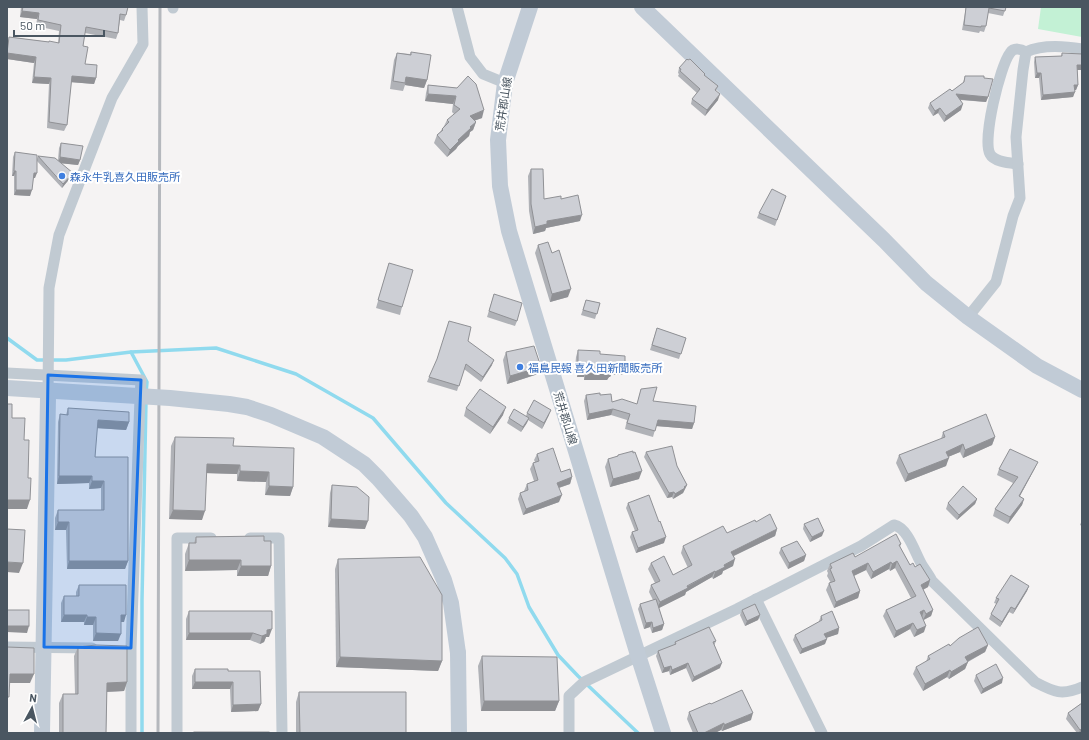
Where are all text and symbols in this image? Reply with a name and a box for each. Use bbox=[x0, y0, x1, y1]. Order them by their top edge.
scale bar bbox=[14, 12, 104, 38]
text: 50 m bbox=[20, 18, 45, 32]
street label: 荒井郡山線 bbox=[492, 76, 514, 132]
place label: 森永牛乳喜久田販売所 bbox=[70, 170, 181, 183]
marker: 森永牛乳喜久田販売所 bbox=[57, 171, 67, 181]
place label: 福島民報 喜久田新聞販売所 bbox=[528, 361, 663, 374]
marker: 福島民報 喜久田新聞販売所 bbox=[515, 362, 525, 372]
street label: 荒井郡山線 bbox=[552, 390, 580, 446]
north arrow bbox=[12, 688, 52, 728]
text: N bbox=[29, 691, 38, 704]

